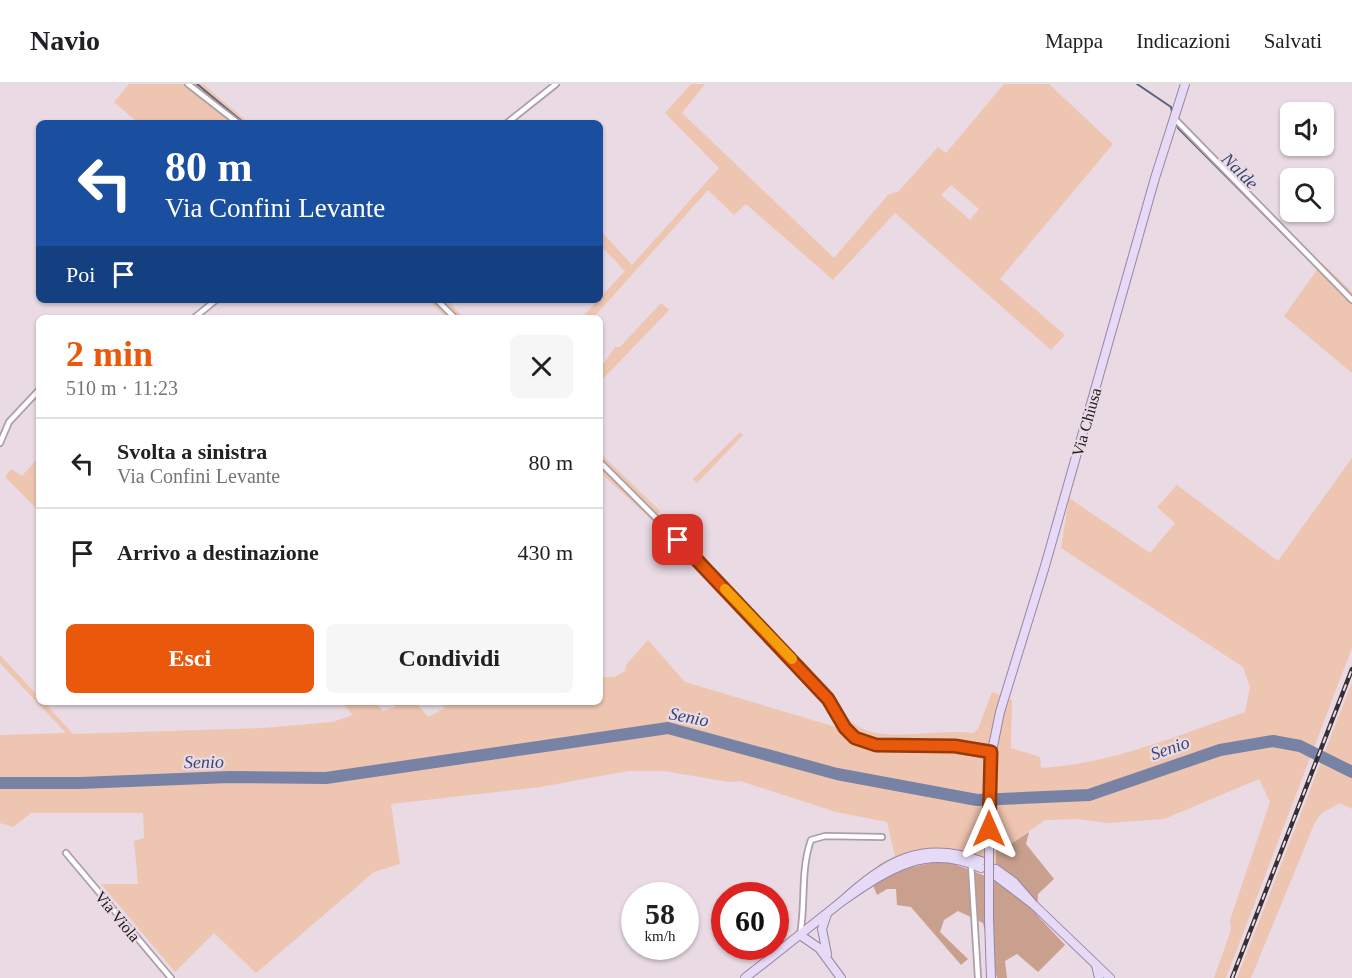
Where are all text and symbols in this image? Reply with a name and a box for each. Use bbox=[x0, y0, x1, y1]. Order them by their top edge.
text: Navio bbox=[30, 25, 100, 56]
text: Mappa bbox=[1045, 29, 1103, 53]
text: Indicazioni bbox=[1136, 29, 1231, 53]
text: Salvati bbox=[1264, 29, 1322, 53]
map controls bbox=[1280, 102, 1334, 222]
button: sound bbox=[1280, 102, 1334, 156]
icon: left bbox=[66, 144, 144, 222]
text: 80 m bbox=[165, 144, 253, 190]
water label: Nalde bbox=[1217, 148, 1262, 193]
button: search bbox=[1280, 168, 1334, 222]
text: Via Confini Levante bbox=[165, 193, 385, 223]
icon: arrive bbox=[107, 258, 140, 291]
text: Poi bbox=[66, 262, 95, 287]
text: 2 min bbox=[66, 334, 153, 374]
button: close bbox=[510, 335, 573, 398]
text: 510 m · 11:23 bbox=[66, 377, 178, 399]
street label: Via Chiusa bbox=[1069, 386, 1104, 458]
text: Svolta a sinistra bbox=[117, 439, 267, 464]
icon: left bbox=[66, 447, 99, 480]
text: 80 m bbox=[528, 450, 573, 475]
text: Via Confini Levante bbox=[117, 465, 280, 487]
pin bbox=[652, 514, 703, 565]
icon: arrive bbox=[661, 523, 694, 556]
icon: arrive bbox=[66, 537, 99, 570]
text: Arrivo a destinazione bbox=[117, 540, 319, 565]
text: 430 m bbox=[517, 540, 573, 565]
button: Esci bbox=[66, 624, 314, 693]
button: Condividi bbox=[326, 624, 573, 693]
water label: Senio bbox=[667, 703, 711, 731]
water label: Senio bbox=[1148, 732, 1192, 764]
water label: Senio bbox=[184, 752, 224, 772]
position arrow bbox=[957, 797, 1021, 861]
speed limit sign: 60 bbox=[711, 882, 789, 960]
street label: Via Viola bbox=[92, 888, 144, 945]
text: 58 bbox=[645, 897, 675, 930]
text: km/h bbox=[645, 928, 675, 944]

